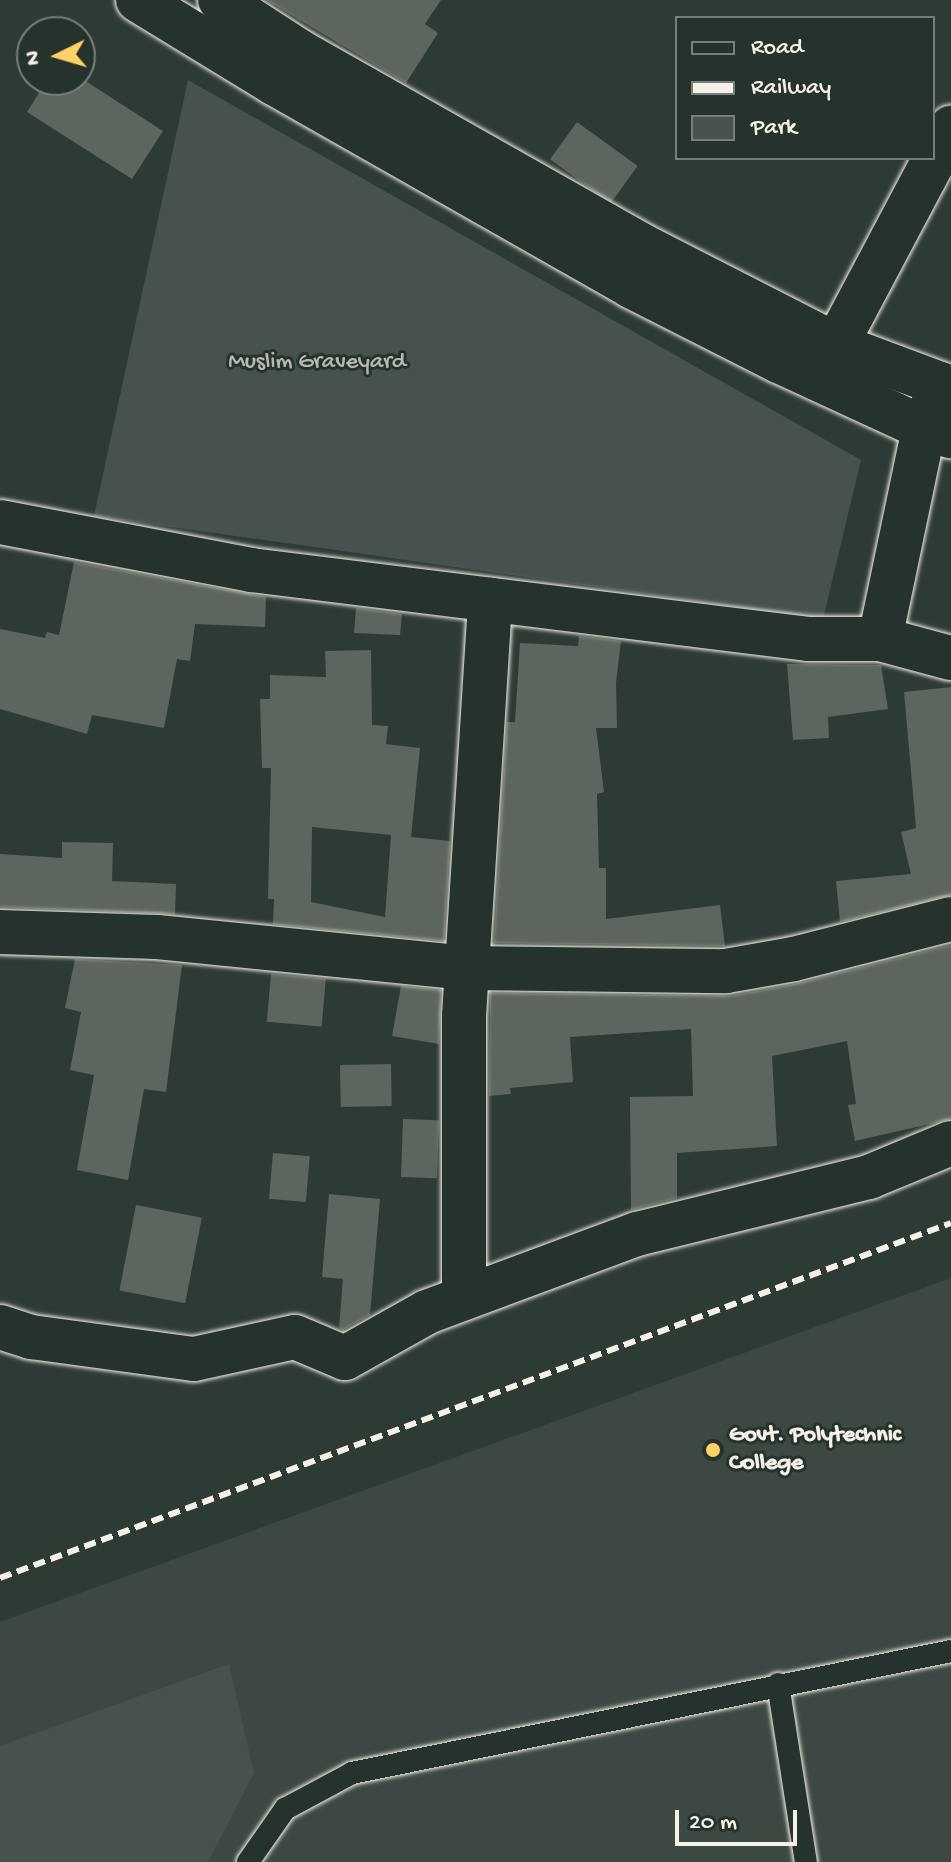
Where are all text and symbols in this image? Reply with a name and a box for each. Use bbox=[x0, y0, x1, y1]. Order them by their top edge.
north arrow bbox=[16, 16, 96, 96]
legend bbox=[675, 16, 935, 160]
text: Road bbox=[751, 34, 803, 63]
text: N bbox=[21, 50, 48, 66]
text: Railway bbox=[751, 74, 831, 103]
text: Park bbox=[751, 114, 797, 143]
park label: Muslim Graveyard bbox=[228, 349, 406, 377]
place label: Govt. Polytechnic College bbox=[729, 1422, 901, 1478]
marker: Govt. Polytechnic College bbox=[704, 1441, 722, 1459]
scale bar bbox=[679, 1794, 801, 1844]
text: 20 m bbox=[689, 1809, 737, 1838]

